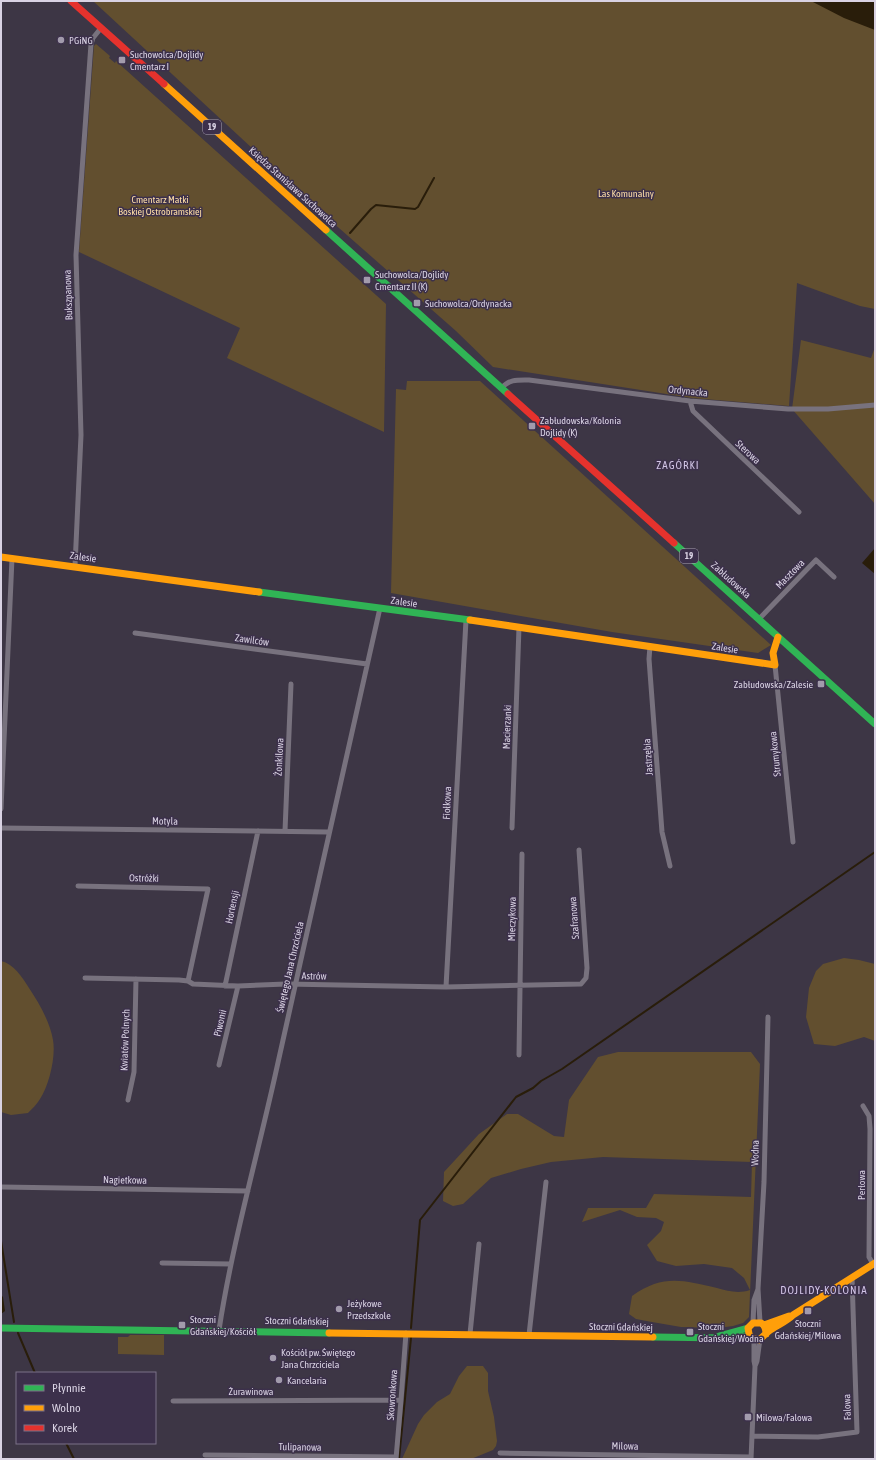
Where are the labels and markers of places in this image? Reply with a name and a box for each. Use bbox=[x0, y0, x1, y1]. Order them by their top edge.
marker: PGiNG bbox=[56, 35, 66, 45]
place label: PGiNG bbox=[69, 35, 93, 46]
place label: Suchowolca/Dojlidy Cmentarz I bbox=[130, 49, 203, 72]
marker: Suchowolca/Dojlidy Cmentarz I bbox=[117, 55, 127, 65]
place label: Suchowolca/Dojlidy Cmentarz II (K) bbox=[375, 269, 448, 292]
marker: Suchowolca/Dojlidy Cmentarz II (K) bbox=[362, 275, 372, 285]
marker: Suchowolca/Ordynacka bbox=[412, 298, 422, 308]
place label: Suchowolca/Ordynacka bbox=[425, 298, 512, 309]
place label: Zabłudowska/Kolonia Dojlidy (K) bbox=[540, 415, 621, 438]
marker: Zabłudowska/Kolonia Dojlidy (K) bbox=[527, 421, 537, 431]
place label: Zabłudowska/Zalesie bbox=[734, 679, 813, 690]
marker: Zabłudowska/Zalesie bbox=[816, 679, 826, 689]
place label: Jeżykowe Przedszkole bbox=[347, 1298, 391, 1321]
marker: Jeżykowe Przedszkole bbox=[334, 1304, 344, 1314]
marker: Stoczni Gdańskiej/Milowa bbox=[803, 1306, 813, 1316]
place label: Stoczni Gdańskiej/Kościół bbox=[190, 1314, 256, 1337]
place label: Stoczni Gdańskiej/Milowa bbox=[775, 1318, 842, 1341]
marker: Stoczni Gdańskiej/Kościół bbox=[177, 1320, 187, 1330]
place label: Stoczni Gdańskiej/Wodna bbox=[698, 1321, 764, 1344]
marker: Stoczni Gdańskiej/Wodna bbox=[685, 1327, 695, 1337]
place label: Kościół pw. Świętego Jana Chrzciciela bbox=[281, 1347, 355, 1370]
marker: Kościół pw. Świętego Jana Chrzciciela bbox=[268, 1353, 278, 1363]
marker: Kancelaria bbox=[274, 1375, 284, 1385]
place label: Kancelaria bbox=[287, 1375, 327, 1386]
marker: Milowa/Falowa bbox=[743, 1412, 753, 1422]
place label: Milowa/Falowa bbox=[756, 1412, 813, 1423]

